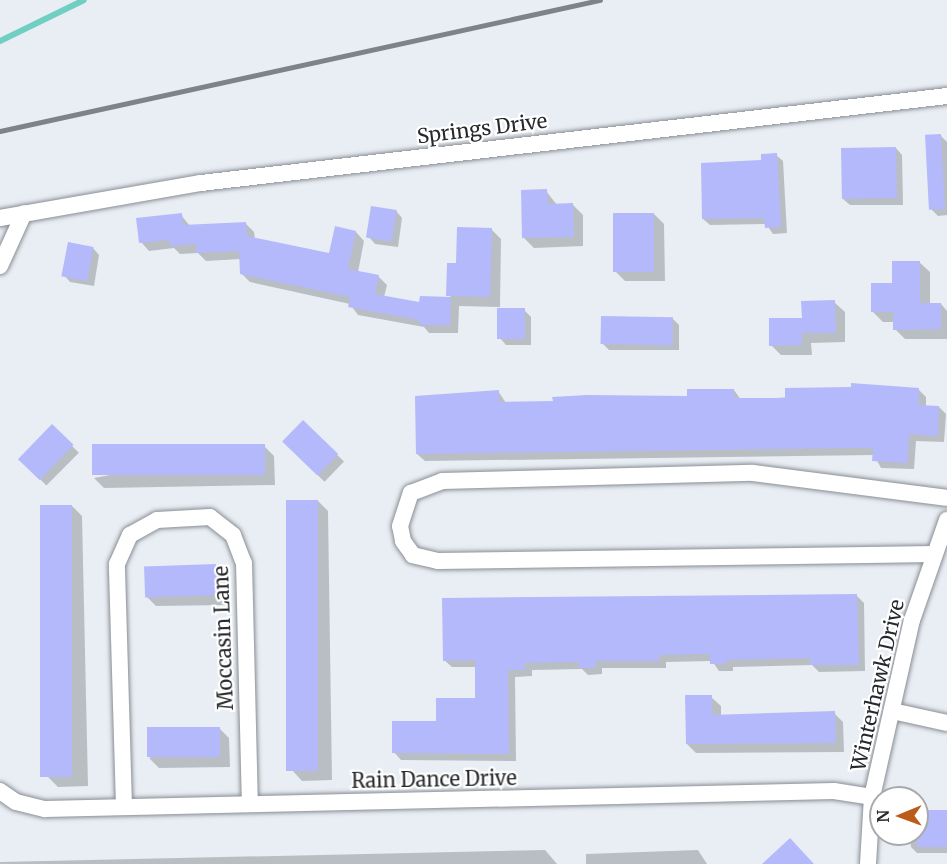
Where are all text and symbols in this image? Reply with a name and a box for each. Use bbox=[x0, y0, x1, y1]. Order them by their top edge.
street label: Springs Drive bbox=[416, 108, 548, 148]
street label: Moccasin Lane bbox=[208, 566, 238, 710]
street label: Winterhawk Drive bbox=[846, 597, 908, 773]
street label: Rain Dance Drive bbox=[351, 766, 517, 792]
north arrow bbox=[869, 786, 929, 846]
text: N bbox=[873, 810, 893, 823]

